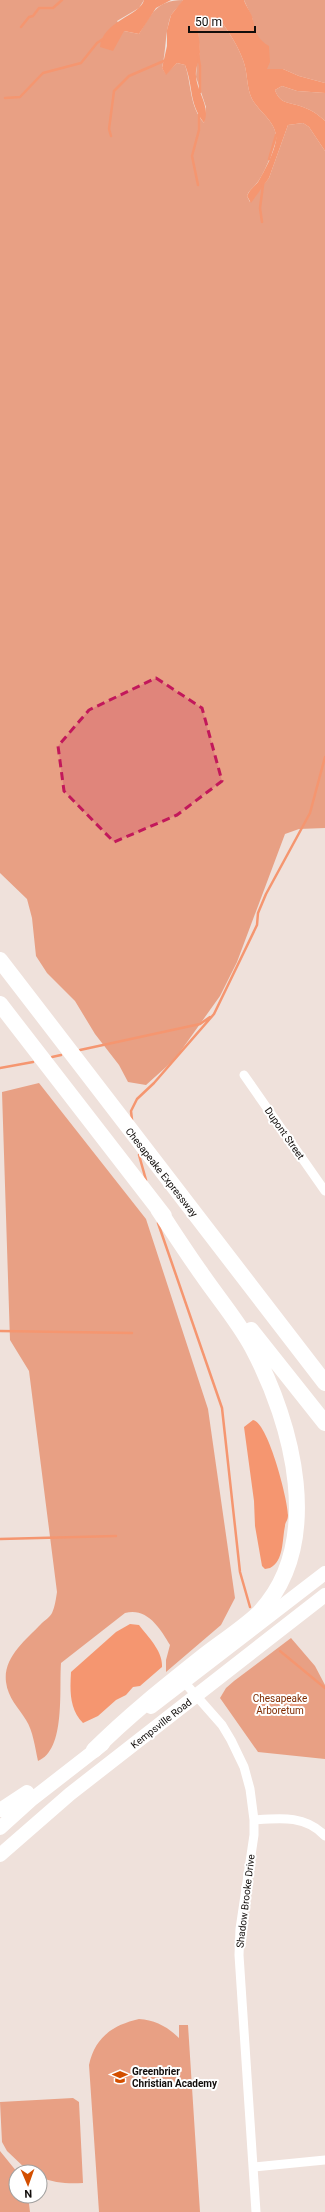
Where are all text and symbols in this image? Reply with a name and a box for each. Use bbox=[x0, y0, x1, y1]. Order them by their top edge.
scale bar bbox=[189, 8, 255, 34]
text: 50 m bbox=[195, 15, 222, 29]
street label: Dupont Street bbox=[263, 1105, 307, 1161]
street label: Chesapeake Expressway bbox=[123, 1126, 200, 1219]
park label: Chesapeake Arboretum bbox=[253, 1693, 307, 1716]
street label: Kempsville Road bbox=[129, 1696, 194, 1750]
street label: Shadow Brooke Drive bbox=[234, 1854, 257, 1949]
place label: Greenbrier Christian Academy bbox=[132, 2066, 218, 2089]
school or university icon: Greenbrier Christian Academy bbox=[111, 2068, 129, 2086]
north arrow bbox=[8, 2164, 48, 2204]
text: N bbox=[24, 2187, 32, 2200]

